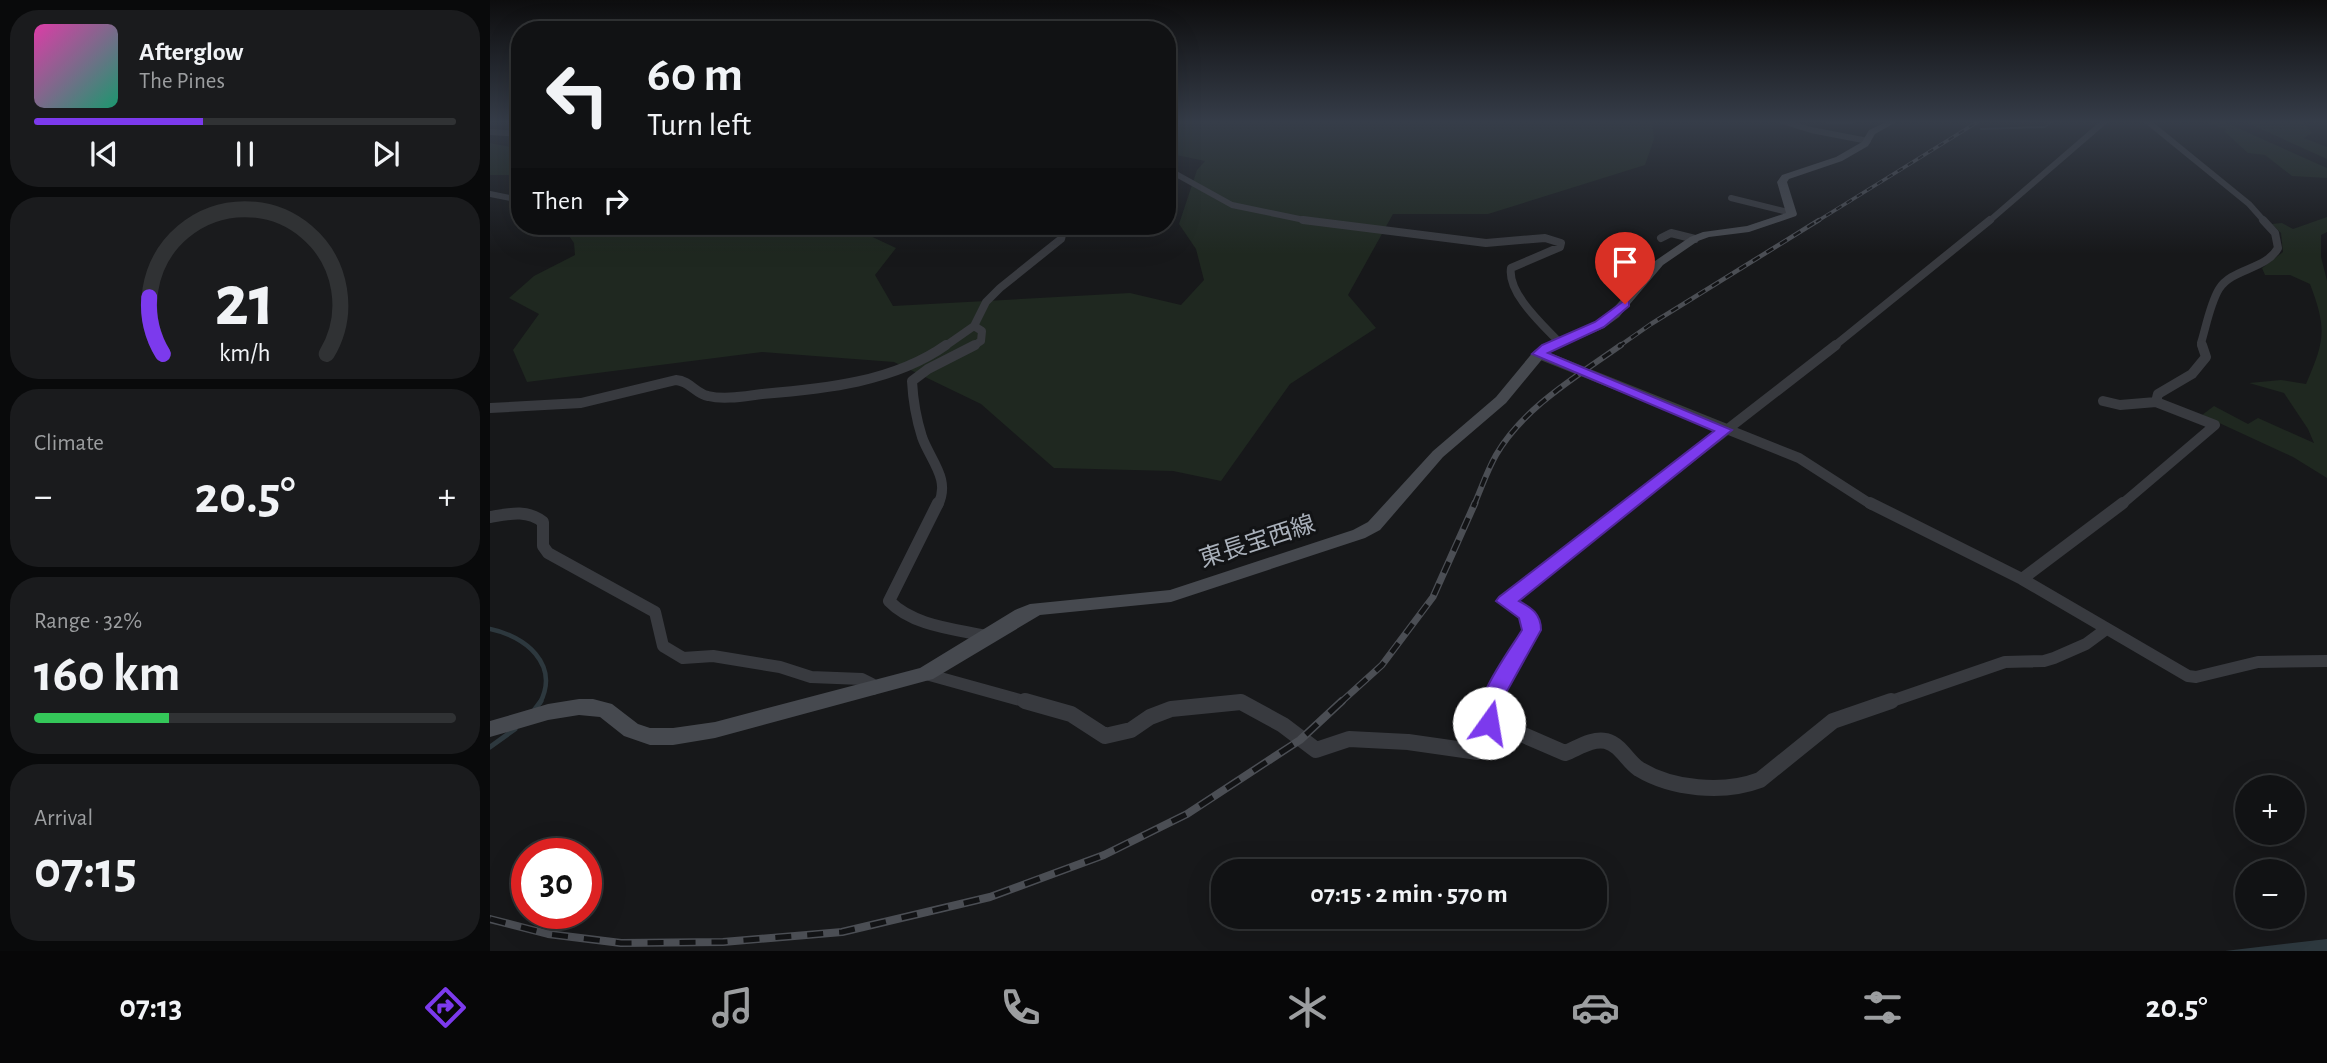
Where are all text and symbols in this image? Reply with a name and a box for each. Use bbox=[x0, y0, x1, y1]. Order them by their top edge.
text: Afterglow bbox=[139, 39, 243, 65]
icon: left bbox=[532, 49, 623, 140]
text: 60 m bbox=[647, 51, 743, 100]
text: The Pines bbox=[139, 70, 225, 93]
text: Turn left bbox=[647, 109, 751, 141]
icon: previous bbox=[85, 135, 123, 173]
icon: pause bbox=[226, 135, 264, 173]
icon: next bbox=[367, 135, 405, 173]
icon: right bbox=[597, 182, 635, 220]
text: Then bbox=[532, 188, 583, 214]
pin bbox=[1595, 232, 1655, 304]
icon: arrive bbox=[1606, 243, 1644, 281]
text: 21 bbox=[215, 267, 275, 340]
text: km/h bbox=[219, 341, 271, 366]
text: Climate bbox=[34, 432, 104, 455]
text: 20.5° bbox=[194, 470, 296, 522]
text: − bbox=[34, 478, 52, 516]
text: + bbox=[438, 478, 456, 516]
street label: 東長宝西線 bbox=[1196, 510, 1318, 572]
text: Range · 32% bbox=[34, 610, 142, 633]
text: 160 km bbox=[34, 648, 180, 700]
position arrow bbox=[1452, 686, 1526, 760]
map controls bbox=[2235, 775, 2305, 929]
button: + bbox=[2235, 775, 2305, 845]
text: Arrival bbox=[34, 807, 93, 830]
speed limit sign: 30 bbox=[511, 838, 602, 929]
text: 07:15 bbox=[34, 845, 137, 897]
button: − bbox=[2235, 859, 2305, 929]
text: 07:15 · 2 min · 570 m bbox=[1310, 881, 1508, 907]
icon: directions bbox=[421, 983, 470, 1032]
icon: music bbox=[708, 983, 757, 1032]
icon: phone bbox=[996, 983, 1045, 1032]
icon: climate bbox=[1283, 983, 1332, 1032]
icon: car bbox=[1571, 983, 1620, 1032]
icon: filters bbox=[1858, 983, 1907, 1032]
text: 07:13 bbox=[119, 991, 182, 1023]
text: 20.5° bbox=[2145, 991, 2208, 1023]

